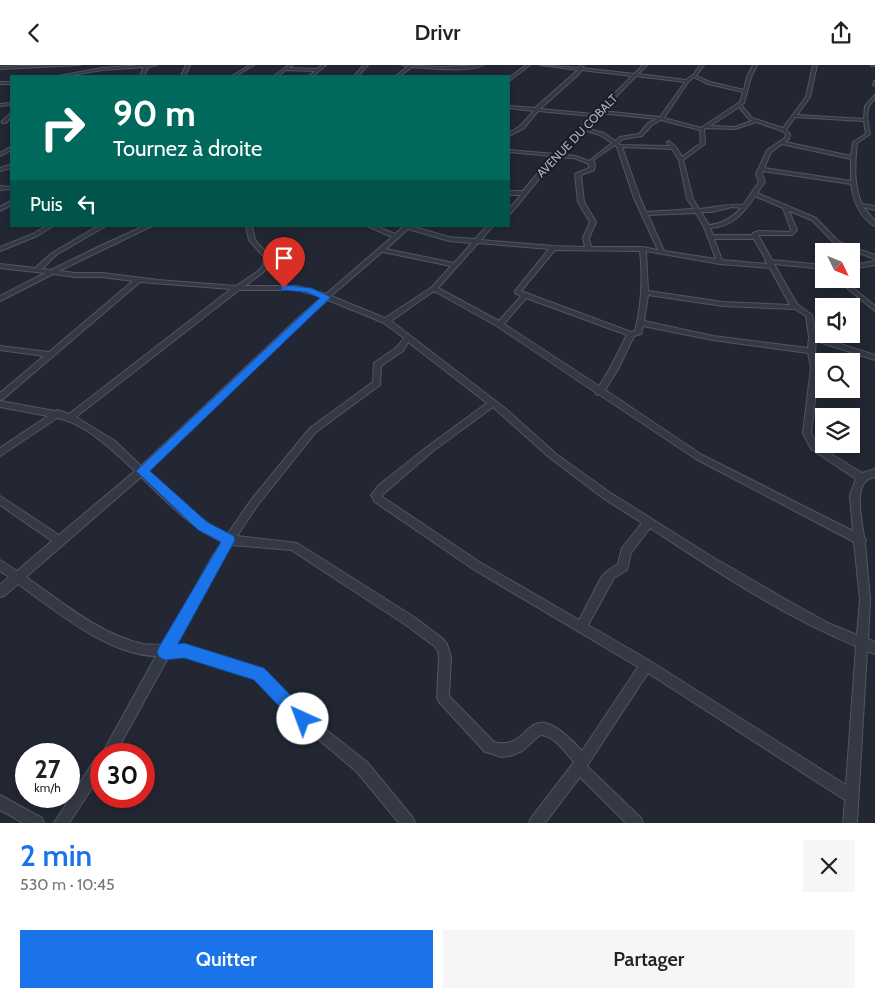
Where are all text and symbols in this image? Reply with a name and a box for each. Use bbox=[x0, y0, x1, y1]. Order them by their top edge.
icon: back bbox=[20, 19, 48, 47]
text: Drivr bbox=[415, 19, 460, 46]
icon: share bbox=[827, 19, 855, 47]
street label: AVENUE DU COBALT bbox=[533, 90, 621, 180]
text: 90 m bbox=[113, 92, 196, 135]
icon: right bbox=[30, 95, 95, 160]
text: Tournez à droite bbox=[113, 135, 262, 162]
icon: left bbox=[73, 190, 101, 218]
text: Puis bbox=[30, 193, 63, 216]
pin bbox=[263, 237, 305, 288]
north arrow bbox=[815, 243, 860, 287]
map controls bbox=[815, 243, 860, 453]
icon: arrive bbox=[270, 244, 298, 272]
button: sound bbox=[815, 298, 860, 343]
button: search bbox=[815, 353, 860, 398]
button: layers bbox=[815, 408, 860, 453]
position arrow bbox=[276, 692, 328, 744]
speed limit sign: 30 bbox=[90, 743, 155, 808]
text: 27 bbox=[35, 754, 60, 784]
text: km/h bbox=[34, 780, 61, 795]
text: 2 min bbox=[20, 837, 92, 874]
button: close bbox=[803, 840, 855, 892]
text: 530 m · 10:45 bbox=[20, 875, 115, 894]
button: Quitter bbox=[20, 930, 433, 988]
button: Partager bbox=[443, 930, 855, 988]

